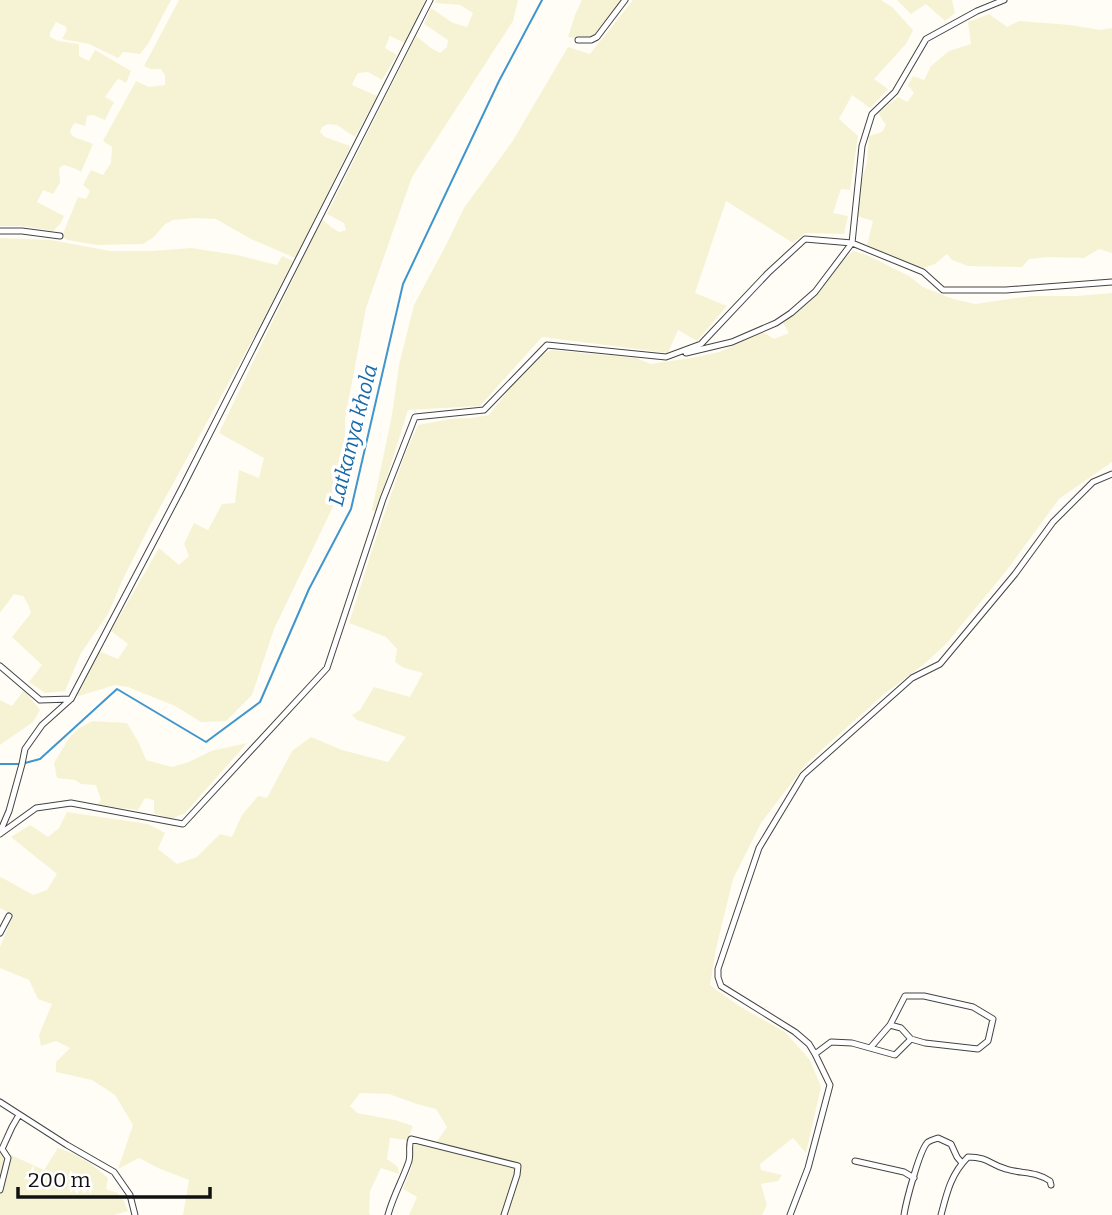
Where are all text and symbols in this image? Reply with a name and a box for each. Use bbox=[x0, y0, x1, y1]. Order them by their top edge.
water label: Latkanya khola bbox=[323, 361, 383, 509]
scale bar bbox=[18, 1156, 210, 1200]
text: 200 m bbox=[28, 1167, 91, 1193]

